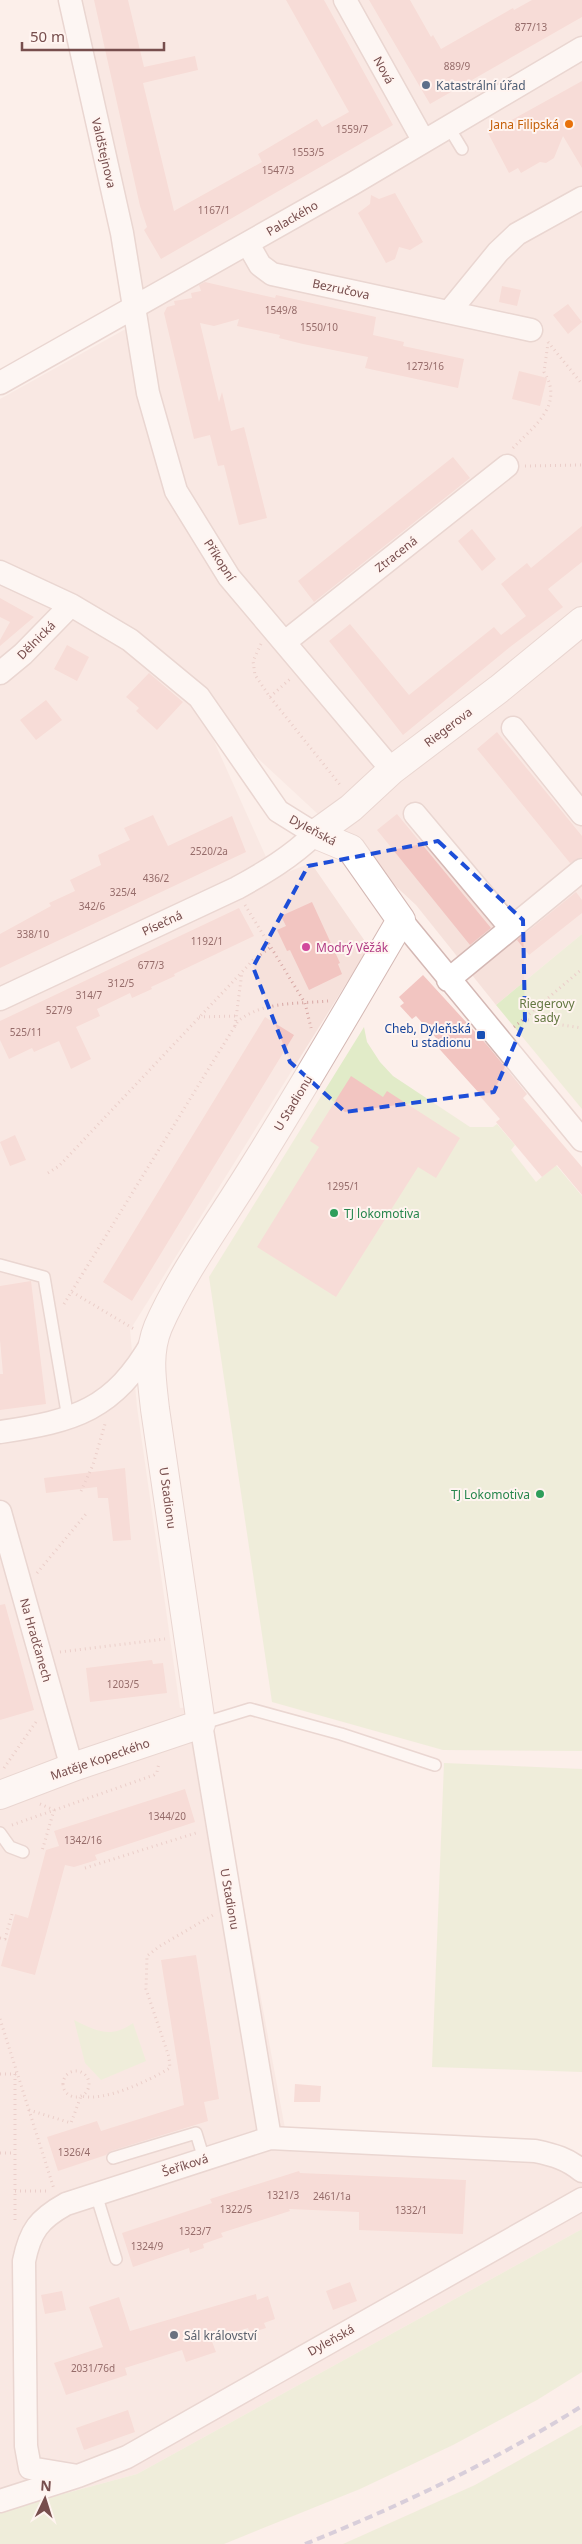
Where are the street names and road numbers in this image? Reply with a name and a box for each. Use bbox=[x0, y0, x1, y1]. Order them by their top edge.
street label: Nová bbox=[370, 53, 398, 87]
street label: Valdštejnova bbox=[88, 116, 120, 190]
street label: Palackého bbox=[263, 196, 321, 240]
street label: Bezručova bbox=[311, 275, 371, 303]
street label: Ztracená bbox=[371, 532, 421, 576]
street label: Příkopní bbox=[200, 536, 240, 585]
street label: Dělnická bbox=[13, 617, 59, 663]
street label: Riegerova bbox=[421, 703, 475, 751]
street label: Dyleňská bbox=[286, 811, 340, 849]
street label: Písečná bbox=[139, 906, 185, 940]
street label: U Stadionu bbox=[270, 1072, 316, 1134]
street label: U Stadionu bbox=[155, 1466, 181, 1530]
street label: Na Hradčanech bbox=[16, 1596, 56, 1684]
street label: Matěje Kopeckého bbox=[48, 1734, 152, 1784]
street label: U Stadionu bbox=[216, 1867, 244, 1931]
street label: Šeříková bbox=[160, 2150, 210, 2180]
street label: Dyleňská bbox=[305, 2320, 357, 2360]

